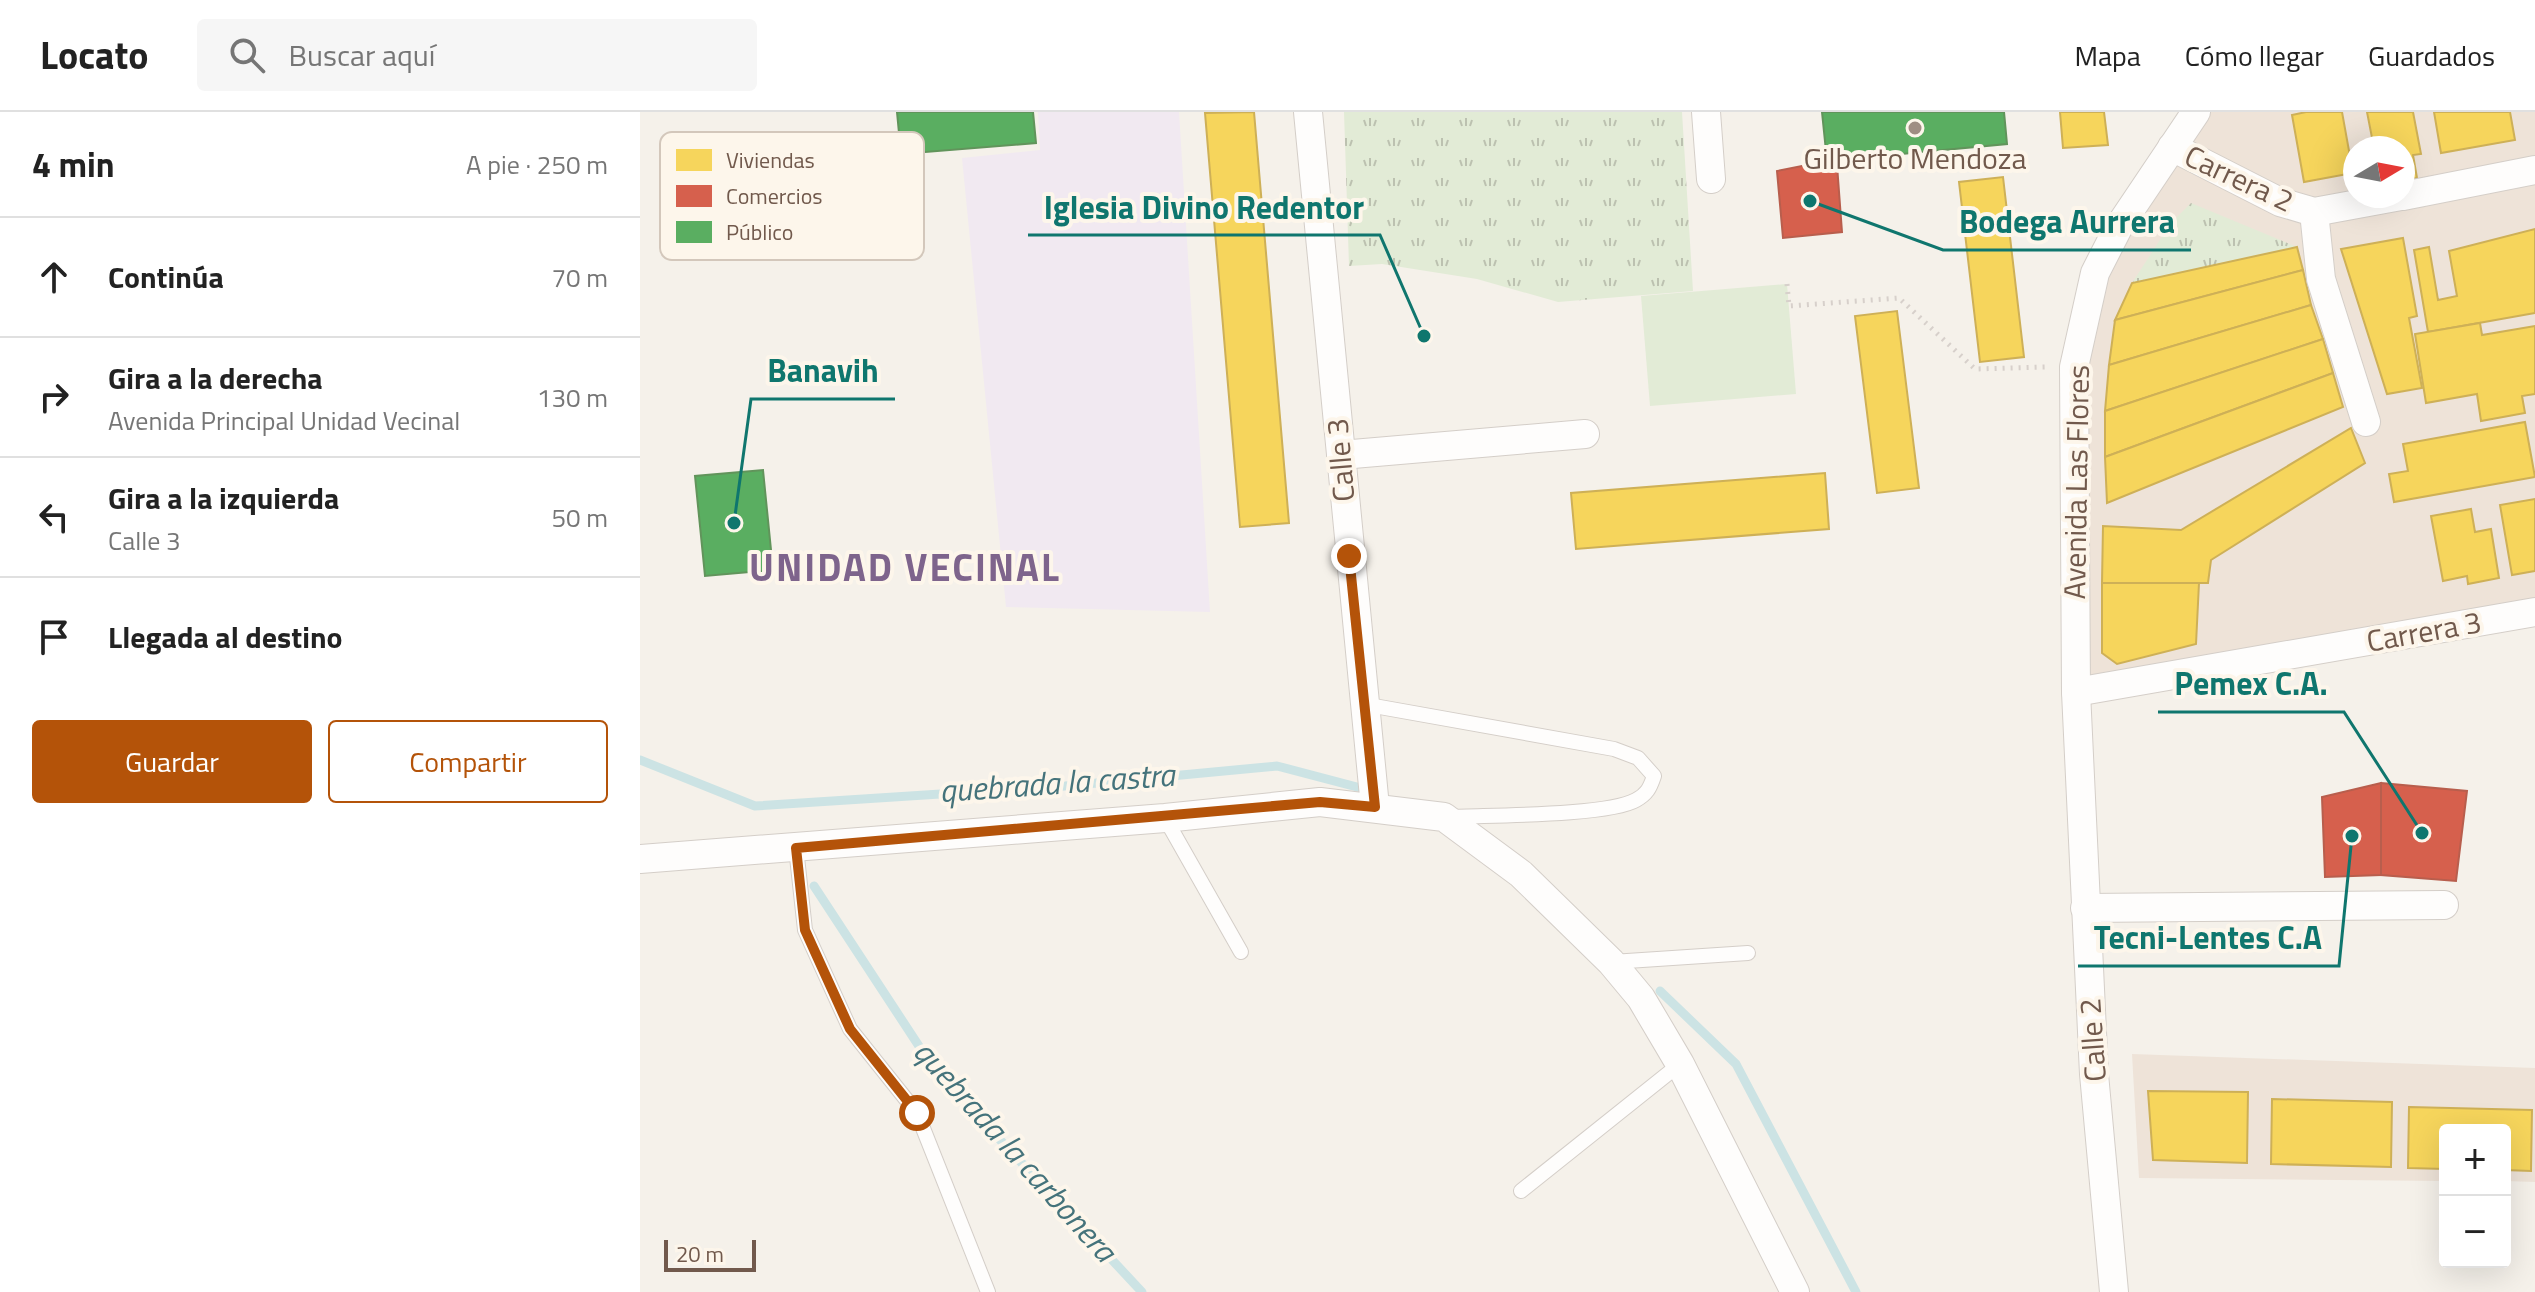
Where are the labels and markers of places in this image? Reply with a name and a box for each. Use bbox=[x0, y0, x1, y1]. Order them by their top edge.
marker: Gilberto Mendoza bbox=[1906, 119, 1924, 137]
place label: Gilberto Mendoza bbox=[1804, 135, 2026, 181]
callout: Iglesia Divino Redentor bbox=[1028, 179, 1380, 235]
callout: Bodega Aurrera bbox=[1943, 194, 2191, 250]
callout: Banavih bbox=[751, 343, 895, 399]
callout: Pemex C.A. bbox=[2158, 656, 2344, 712]
callout: Tecni-Lentes C.A bbox=[2078, 910, 2339, 966]

